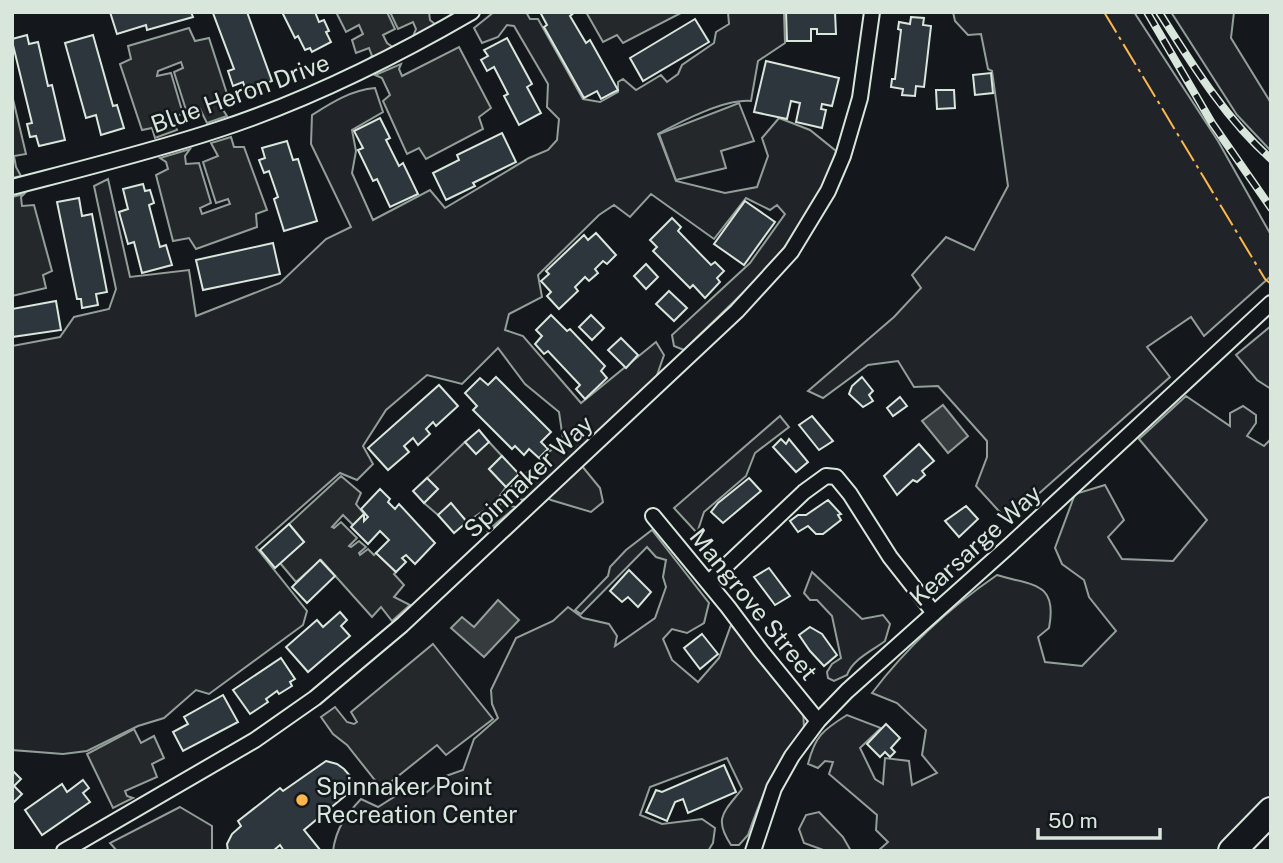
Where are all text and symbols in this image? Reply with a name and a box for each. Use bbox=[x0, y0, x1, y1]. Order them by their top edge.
street label: Blue Heron Drive bbox=[147, 48, 333, 138]
street label: Spinnaker Way bbox=[458, 409, 598, 543]
street label: Kearsarge Way bbox=[904, 479, 1047, 611]
street label: Mangrove Street bbox=[684, 523, 824, 685]
place label: Spinnaker Point Recreation Center bbox=[316, 772, 518, 828]
marker: Spinnaker Point Recreation Center bbox=[294, 792, 310, 808]
scale bar bbox=[1038, 796, 1160, 840]
text: 50 m bbox=[1048, 808, 1098, 833]

